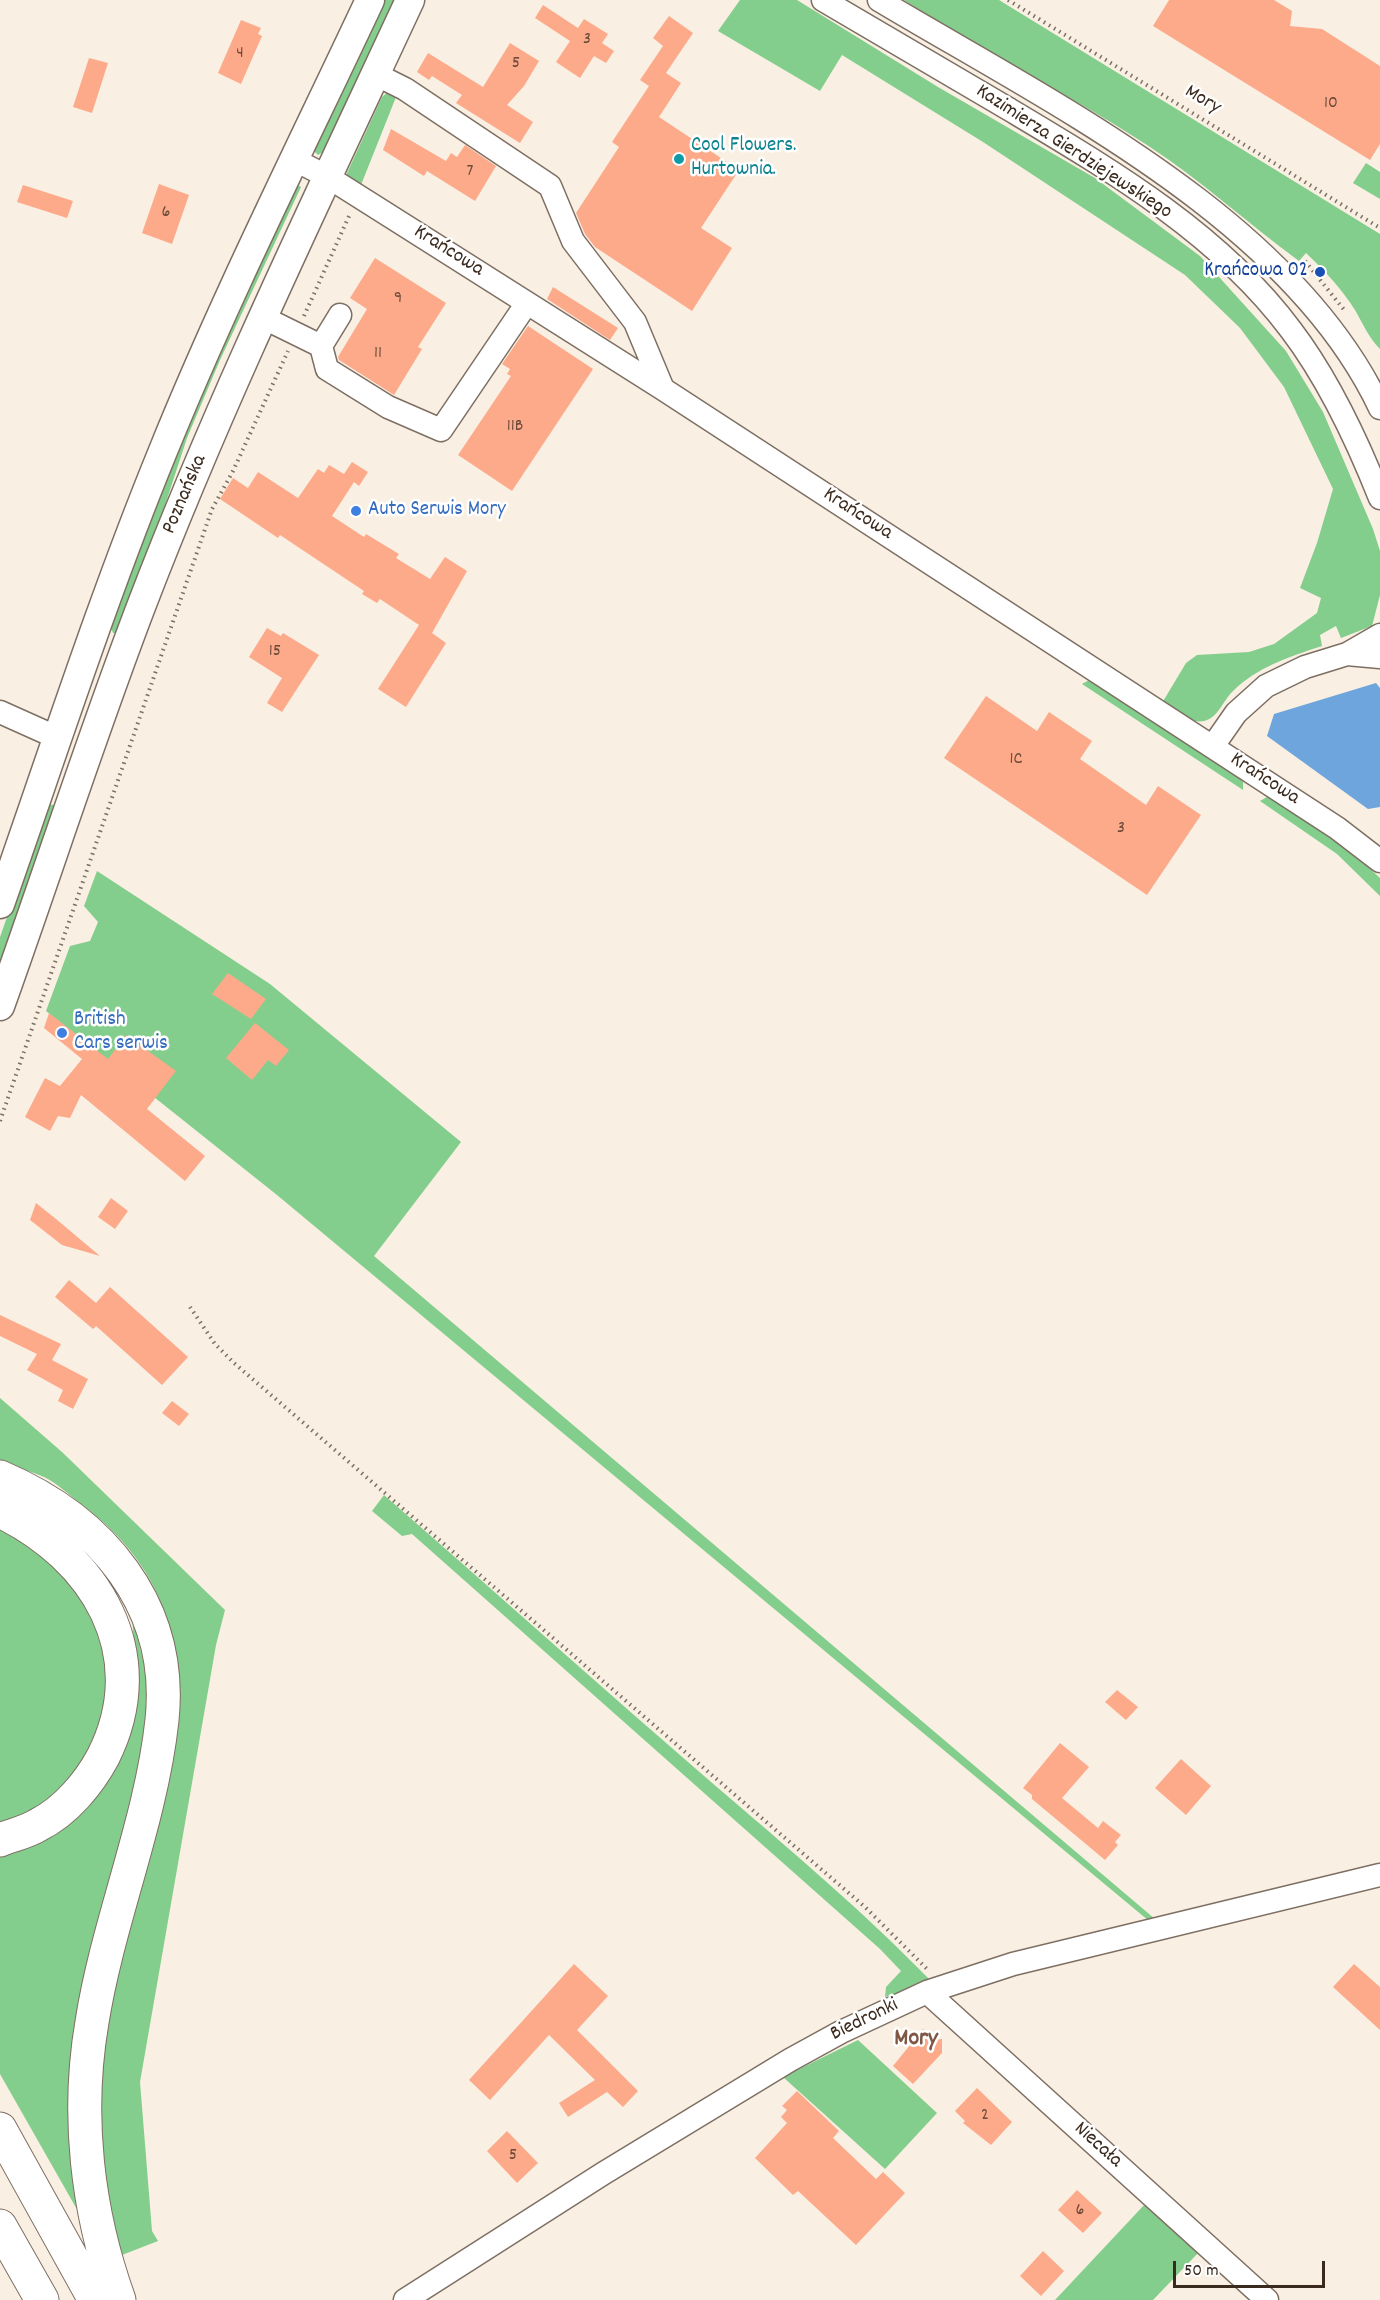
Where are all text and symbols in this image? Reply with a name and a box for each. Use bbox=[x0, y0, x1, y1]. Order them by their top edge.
house number: 3 bbox=[583, 30, 591, 52]
house number: 4 bbox=[236, 44, 244, 66]
house number: 5 bbox=[512, 54, 520, 76]
street label: Kazimierza Gierdziejewskiego bbox=[970, 80, 1176, 226]
street label: Mory bbox=[1179, 80, 1225, 122]
house number: 10 bbox=[1324, 94, 1338, 116]
place label: Cool Flowers. Hurtownia. bbox=[691, 134, 796, 184]
marker: Cool Flowers. Hurtownia. bbox=[672, 152, 686, 166]
house number: 7 bbox=[467, 162, 473, 184]
house number: 6 bbox=[162, 203, 170, 225]
street label: Krańcowa bbox=[408, 221, 488, 283]
place label: Krańcowa 02 bbox=[1204, 259, 1308, 285]
marker: Krańcowa 02 bbox=[1313, 265, 1327, 279]
house number: 9 bbox=[394, 289, 402, 311]
house number: 11 bbox=[374, 344, 382, 366]
house number: 11B bbox=[507, 417, 523, 439]
street label: Poznańska bbox=[158, 452, 214, 538]
street label: Krańcowa bbox=[817, 483, 897, 547]
place label: Auto Serwis Mory bbox=[368, 498, 506, 524]
marker: Auto Serwis Mory bbox=[349, 504, 363, 518]
house number: 15 bbox=[269, 642, 281, 664]
street label: Krańcowa bbox=[1224, 748, 1304, 812]
house number: 1C bbox=[1010, 750, 1022, 772]
house number: 3 bbox=[1117, 819, 1125, 841]
place label: British Cars serwis bbox=[74, 1008, 168, 1058]
marker: British Cars serwis bbox=[55, 1026, 69, 1040]
street label: Biedronki bbox=[827, 1994, 903, 2048]
district label: Mory bbox=[894, 2027, 938, 2055]
house number: 2 bbox=[981, 2106, 989, 2128]
street label: Niecała bbox=[1067, 2118, 1127, 2174]
house number: 5 bbox=[509, 2146, 517, 2168]
house number: 6 bbox=[1076, 2201, 1084, 2223]
scale bar bbox=[1176, 2249, 1328, 2287]
text: 50 m bbox=[1184, 2259, 1219, 2284]

